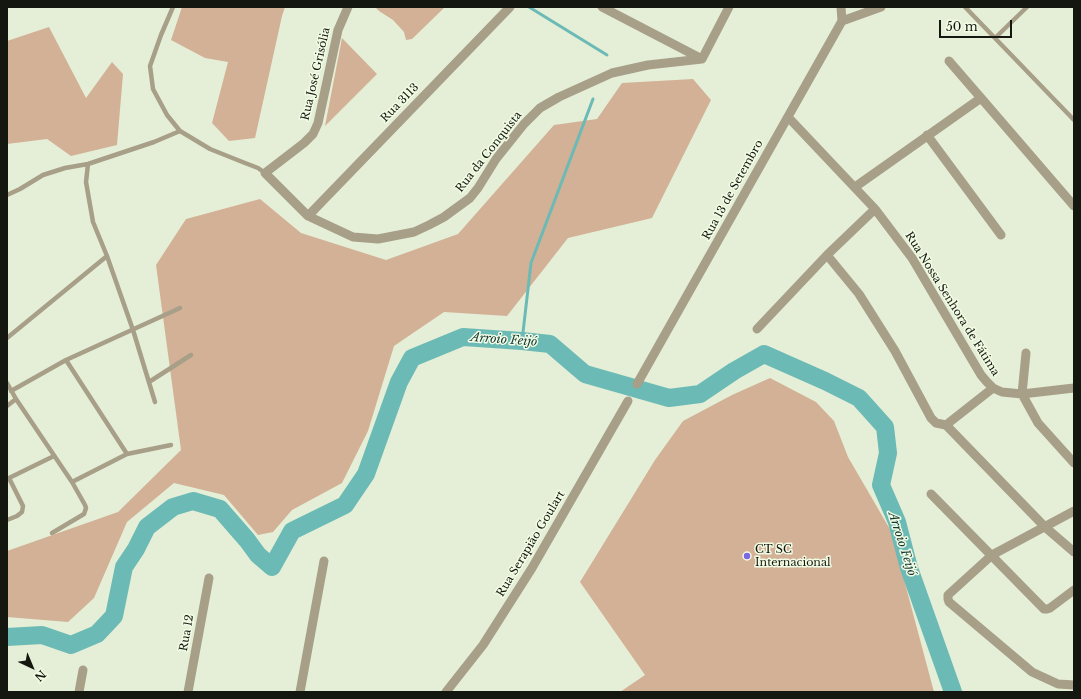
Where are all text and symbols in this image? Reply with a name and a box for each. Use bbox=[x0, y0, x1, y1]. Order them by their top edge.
scale bar bbox=[941, 12, 1014, 38]
text: 50 m bbox=[946, 19, 978, 34]
street label: Rua José Grisólia bbox=[299, 26, 333, 122]
street label: Rua 3113 bbox=[378, 81, 422, 125]
street label: Rua da Conquista bbox=[453, 109, 525, 195]
street label: Rua 13 de Setembro bbox=[700, 138, 766, 242]
street label: Rua Nossa Senhora de Fátima bbox=[902, 230, 1002, 378]
water label: Arroio Feijó bbox=[470, 330, 538, 350]
street label: Rua Serapião Goulart bbox=[494, 489, 568, 599]
water label: Arroio Feijó bbox=[885, 510, 919, 578]
place label: CT SC Internacional bbox=[755, 543, 831, 569]
marker: CT SC Internacional bbox=[742, 551, 752, 561]
street label: Rua 12 bbox=[177, 614, 197, 652]
north arrow bbox=[12, 647, 52, 687]
text: N bbox=[32, 667, 49, 684]

